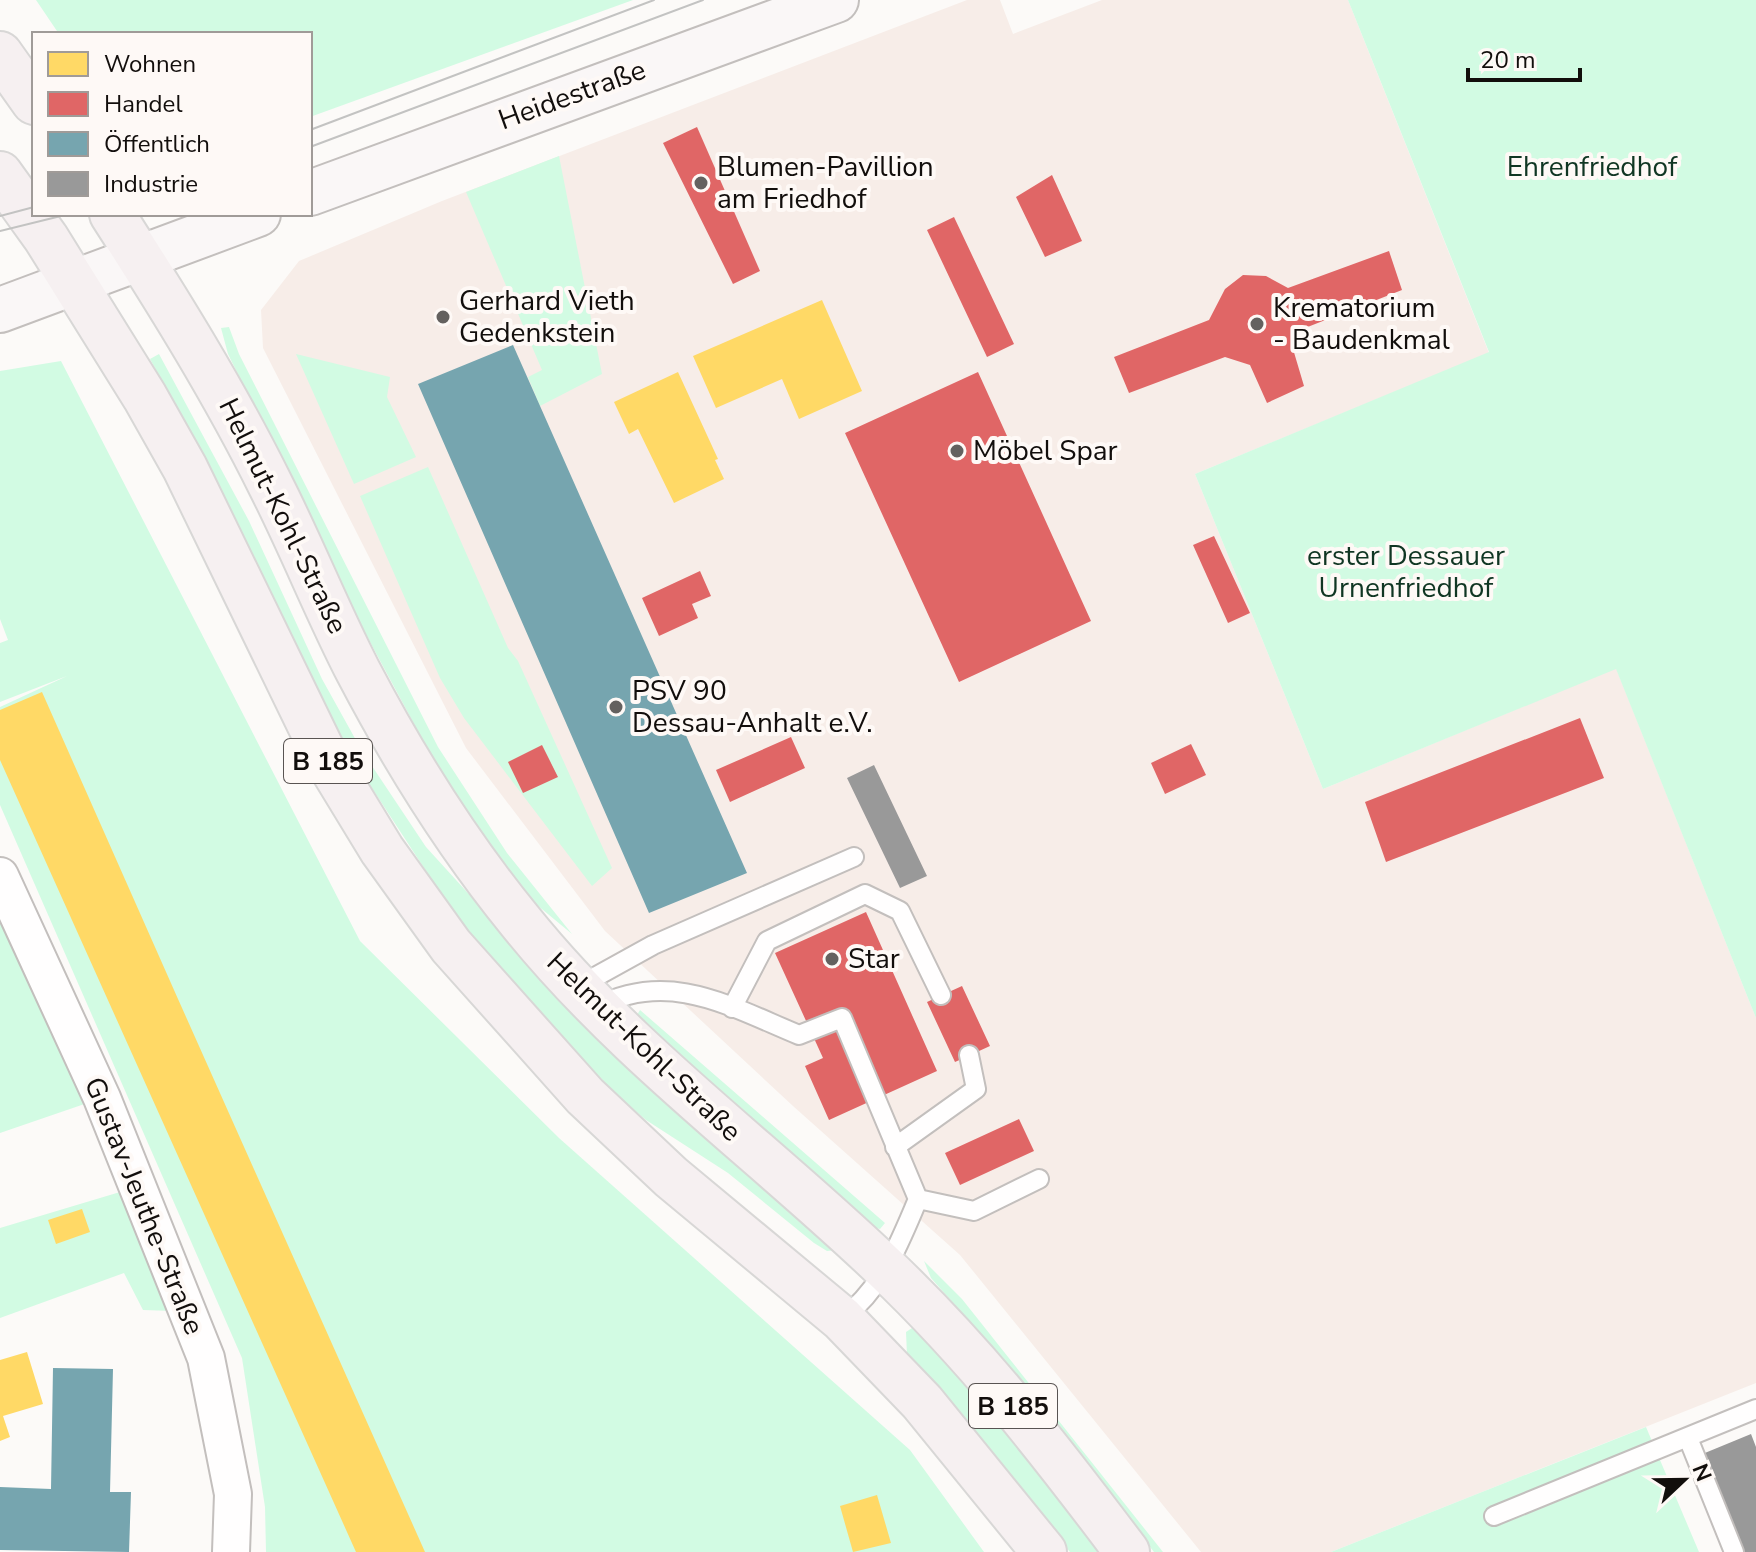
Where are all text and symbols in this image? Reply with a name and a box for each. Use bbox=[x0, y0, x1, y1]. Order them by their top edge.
legend bbox=[32, 32, 312, 216]
scale bar bbox=[1468, 32, 1580, 82]
text: 20 m bbox=[1480, 44, 1536, 76]
text: Wohnen bbox=[104, 48, 196, 80]
street label: Heidestraße bbox=[493, 51, 651, 139]
text: Handel bbox=[104, 88, 182, 120]
text: Öffentlich bbox=[104, 128, 210, 160]
place label: Blumen-Pavillion am Friedhof bbox=[717, 148, 934, 218]
park label: Ehrenfriedhof bbox=[1507, 148, 1678, 186]
text: Industrie bbox=[104, 168, 198, 200]
marker: Blumen-Pavillion am Friedhof bbox=[692, 174, 710, 192]
place label: Gerhard Vieth Gedenkstein bbox=[459, 282, 635, 352]
place label: Krematorium - Baudenkmal bbox=[1273, 289, 1450, 359]
marker: Gerhard Vieth Gedenkstein bbox=[434, 308, 452, 326]
marker: Krematorium - Baudenkmal bbox=[1248, 315, 1266, 333]
street label: Helmut-Kohl-Straße bbox=[210, 392, 356, 640]
place label: Möbel Spar bbox=[973, 432, 1118, 470]
marker: Möbel Spar bbox=[948, 442, 966, 460]
park label: erster Dessauer Urnenfriedhof bbox=[1307, 537, 1505, 607]
place label: PSV 90 Dessau-Anhalt e.V. bbox=[632, 672, 873, 742]
marker: PSV 90 Dessau-Anhalt e.V. bbox=[607, 698, 625, 716]
road number: B 185 bbox=[284, 739, 372, 783]
place label: Star bbox=[848, 940, 900, 978]
street label: Helmut-Kohl-Straße bbox=[538, 944, 750, 1150]
marker: Star bbox=[823, 950, 841, 968]
street label: Gustav-Jeuthe-Straße bbox=[75, 1072, 213, 1340]
road number: B 185 bbox=[969, 1384, 1057, 1428]
north arrow bbox=[1644, 1440, 1724, 1520]
text: N bbox=[1685, 1460, 1719, 1486]

